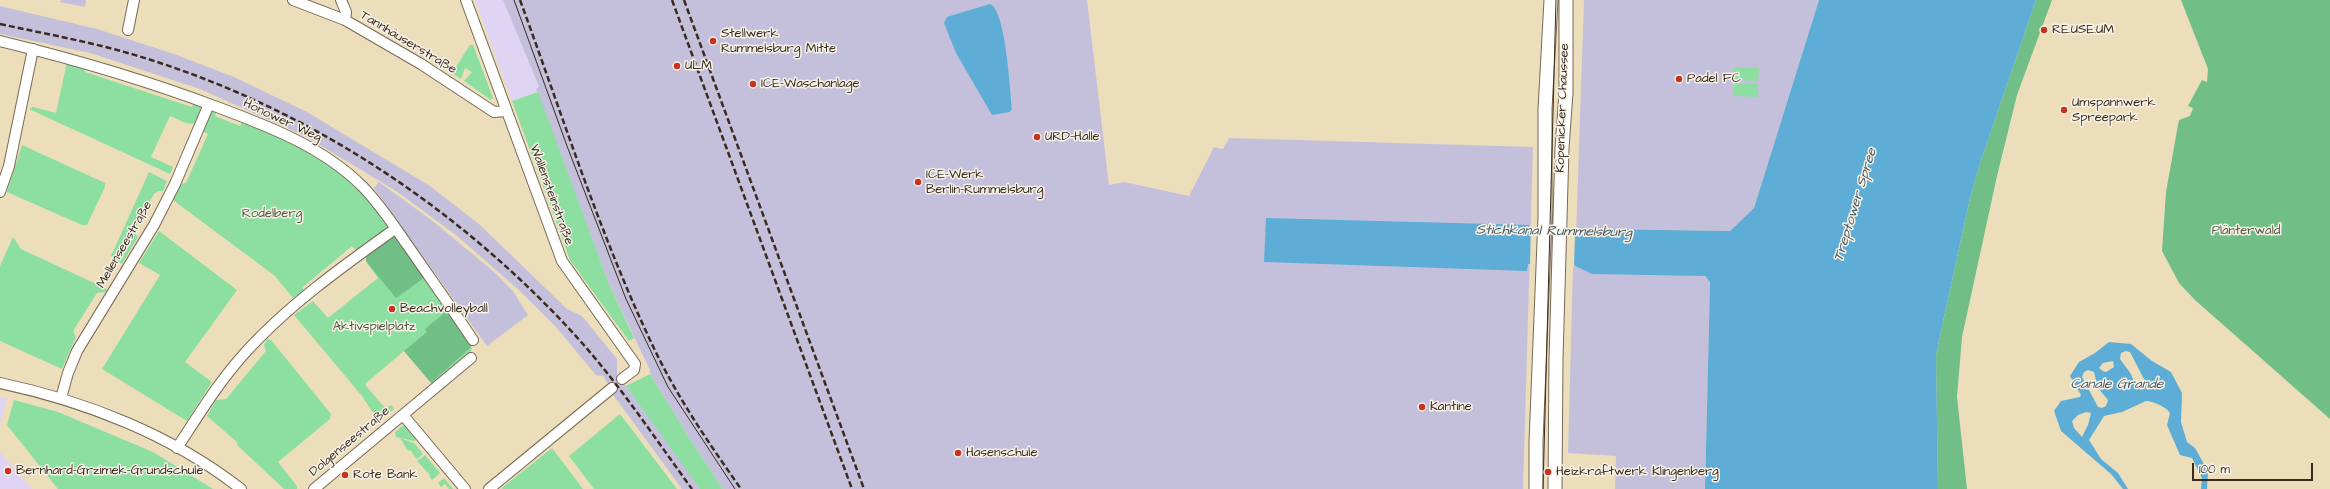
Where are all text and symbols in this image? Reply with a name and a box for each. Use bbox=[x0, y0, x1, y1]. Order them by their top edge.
street label: Tannhäuserstraße bbox=[357, 8, 459, 78]
place label: RE.USE.UM bbox=[2052, 22, 2114, 38]
marker: RE.USE.UM bbox=[2039, 25, 2049, 35]
place label: Stellwerk Rummelsburg Mitte bbox=[721, 26, 836, 57]
marker: Stellwerk Rummelsburg Mitte bbox=[708, 36, 718, 46]
street label: Köpenicker Chaussee bbox=[1553, 43, 1573, 173]
place label: ULM bbox=[685, 58, 712, 74]
marker: ULM bbox=[672, 61, 682, 71]
place label: Padel FC bbox=[1687, 71, 1741, 87]
marker: Padel FC bbox=[1674, 74, 1684, 84]
place label: ICE-Waschanlage bbox=[761, 76, 859, 92]
marker: ICE-Waschanlage bbox=[748, 79, 758, 89]
place label: Umspannwerk Spreepark bbox=[2072, 95, 2155, 126]
street label: Hönower Weg bbox=[240, 96, 324, 146]
marker: Umspannwerk Spreepark bbox=[2059, 105, 2069, 115]
place label: URD-Halle bbox=[1045, 129, 1100, 145]
marker: URD-Halle bbox=[1032, 132, 1042, 142]
street label: Wallensteinstraße bbox=[526, 143, 576, 247]
water label: Treptower Spree bbox=[1831, 146, 1881, 264]
place label: ICE-Werk Berlin-Rummelsburg bbox=[926, 167, 1043, 198]
marker: ICE-Werk Berlin-Rummelsburg bbox=[913, 177, 923, 187]
street label: Mellenseestraße bbox=[94, 199, 156, 291]
park label: Rodelberg bbox=[242, 206, 302, 222]
water label: Stichkanal Rummelsburg bbox=[1476, 222, 1632, 242]
park label: Plänterwald bbox=[2212, 223, 2280, 239]
place label: Beachvolleyball bbox=[400, 301, 488, 317]
marker: Beachvolleyball bbox=[387, 304, 397, 314]
park label: Aktivspielplatz bbox=[333, 319, 415, 335]
water label: Canale Grande bbox=[2071, 377, 2163, 393]
place label: Kantine bbox=[1430, 399, 1472, 415]
marker: Kantine bbox=[1417, 402, 1427, 412]
street label: Dolgenseestraße bbox=[307, 404, 393, 480]
place label: Hasenschule bbox=[966, 445, 1037, 461]
marker: Hasenschule bbox=[953, 448, 963, 458]
scale bar bbox=[2194, 455, 2315, 481]
text: 100 m bbox=[2199, 461, 2230, 478]
place label: Bernhard-Grzimek-Grundschule bbox=[16, 463, 203, 479]
place label: Heizkraftwerk Klingenberg bbox=[1556, 464, 1719, 480]
marker: Bernhard-Grzimek-Grundschule bbox=[3, 466, 13, 476]
place label: Rote Bank bbox=[353, 467, 417, 483]
marker: Heizkraftwerk Klingenberg bbox=[1543, 467, 1553, 477]
marker: Rote Bank bbox=[340, 470, 350, 480]

